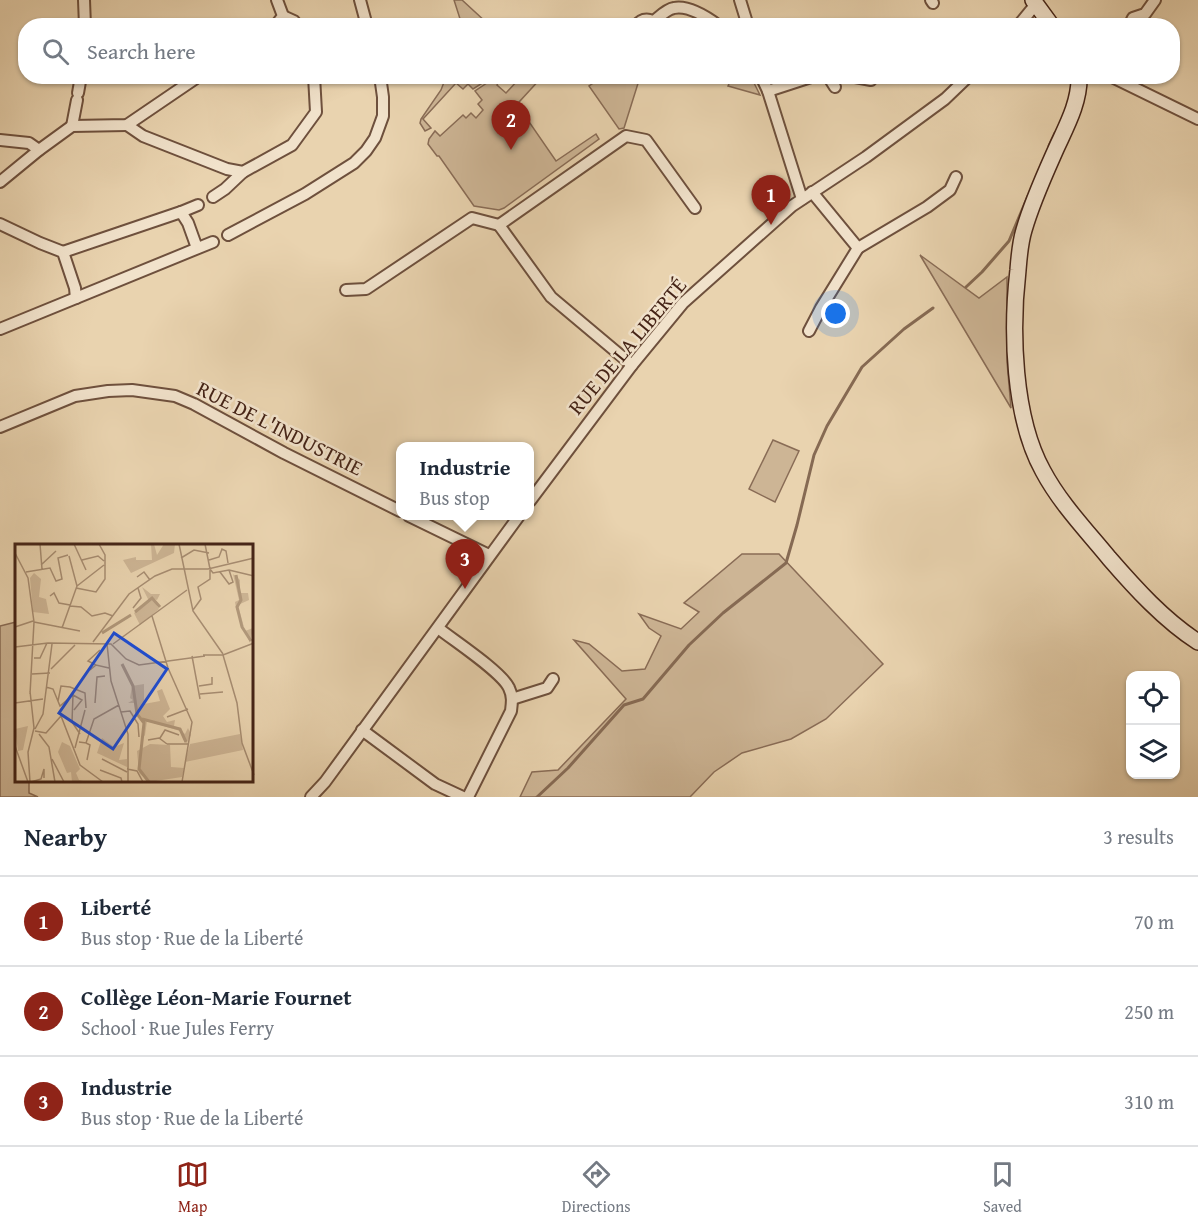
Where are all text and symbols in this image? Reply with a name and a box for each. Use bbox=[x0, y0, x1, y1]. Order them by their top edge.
search box bbox=[18, 18, 1180, 84]
icon: search bbox=[39, 35, 72, 68]
text: Search here bbox=[87, 35, 196, 67]
pin: 2 bbox=[492, 100, 530, 150]
pin: 1 bbox=[752, 176, 790, 225]
street label: RUE DE LA LIBERTÉ bbox=[560, 271, 694, 421]
your location bbox=[821, 299, 850, 328]
street label: RUE DE L'INDUSTRIE bbox=[192, 373, 369, 483]
popup bbox=[396, 442, 534, 520]
text: Industrie bbox=[419, 451, 511, 483]
text: Bus stop bbox=[419, 483, 490, 512]
pin: 3 bbox=[446, 540, 484, 589]
inset map bbox=[15, 544, 254, 782]
map controls bbox=[1126, 671, 1180, 779]
button: locate bbox=[1126, 671, 1180, 725]
button: layers bbox=[1126, 725, 1180, 779]
text: Nearby bbox=[24, 817, 107, 856]
text: 3 results bbox=[1103, 822, 1174, 851]
text: Liberté bbox=[81, 891, 151, 923]
text: 1 bbox=[38, 907, 49, 936]
text: 70 m bbox=[1134, 907, 1174, 936]
text: Bus stop · Rue de la Liberté bbox=[81, 923, 303, 952]
text: Collège Léon-Marie Fournet bbox=[81, 981, 352, 1013]
text: 2 bbox=[38, 997, 49, 1026]
text: 250 m bbox=[1124, 997, 1174, 1026]
text: School · Rue Jules Ferry bbox=[81, 1013, 274, 1042]
text: Industrie bbox=[81, 1071, 172, 1103]
text: 3 bbox=[38, 1087, 49, 1116]
text: 310 m bbox=[1124, 1087, 1174, 1116]
text: Bus stop · Rue de la Liberté bbox=[81, 1103, 303, 1132]
tab: Map bbox=[176, 1158, 209, 1218]
tab: Directions bbox=[562, 1158, 631, 1218]
tab: Saved bbox=[983, 1158, 1022, 1218]

